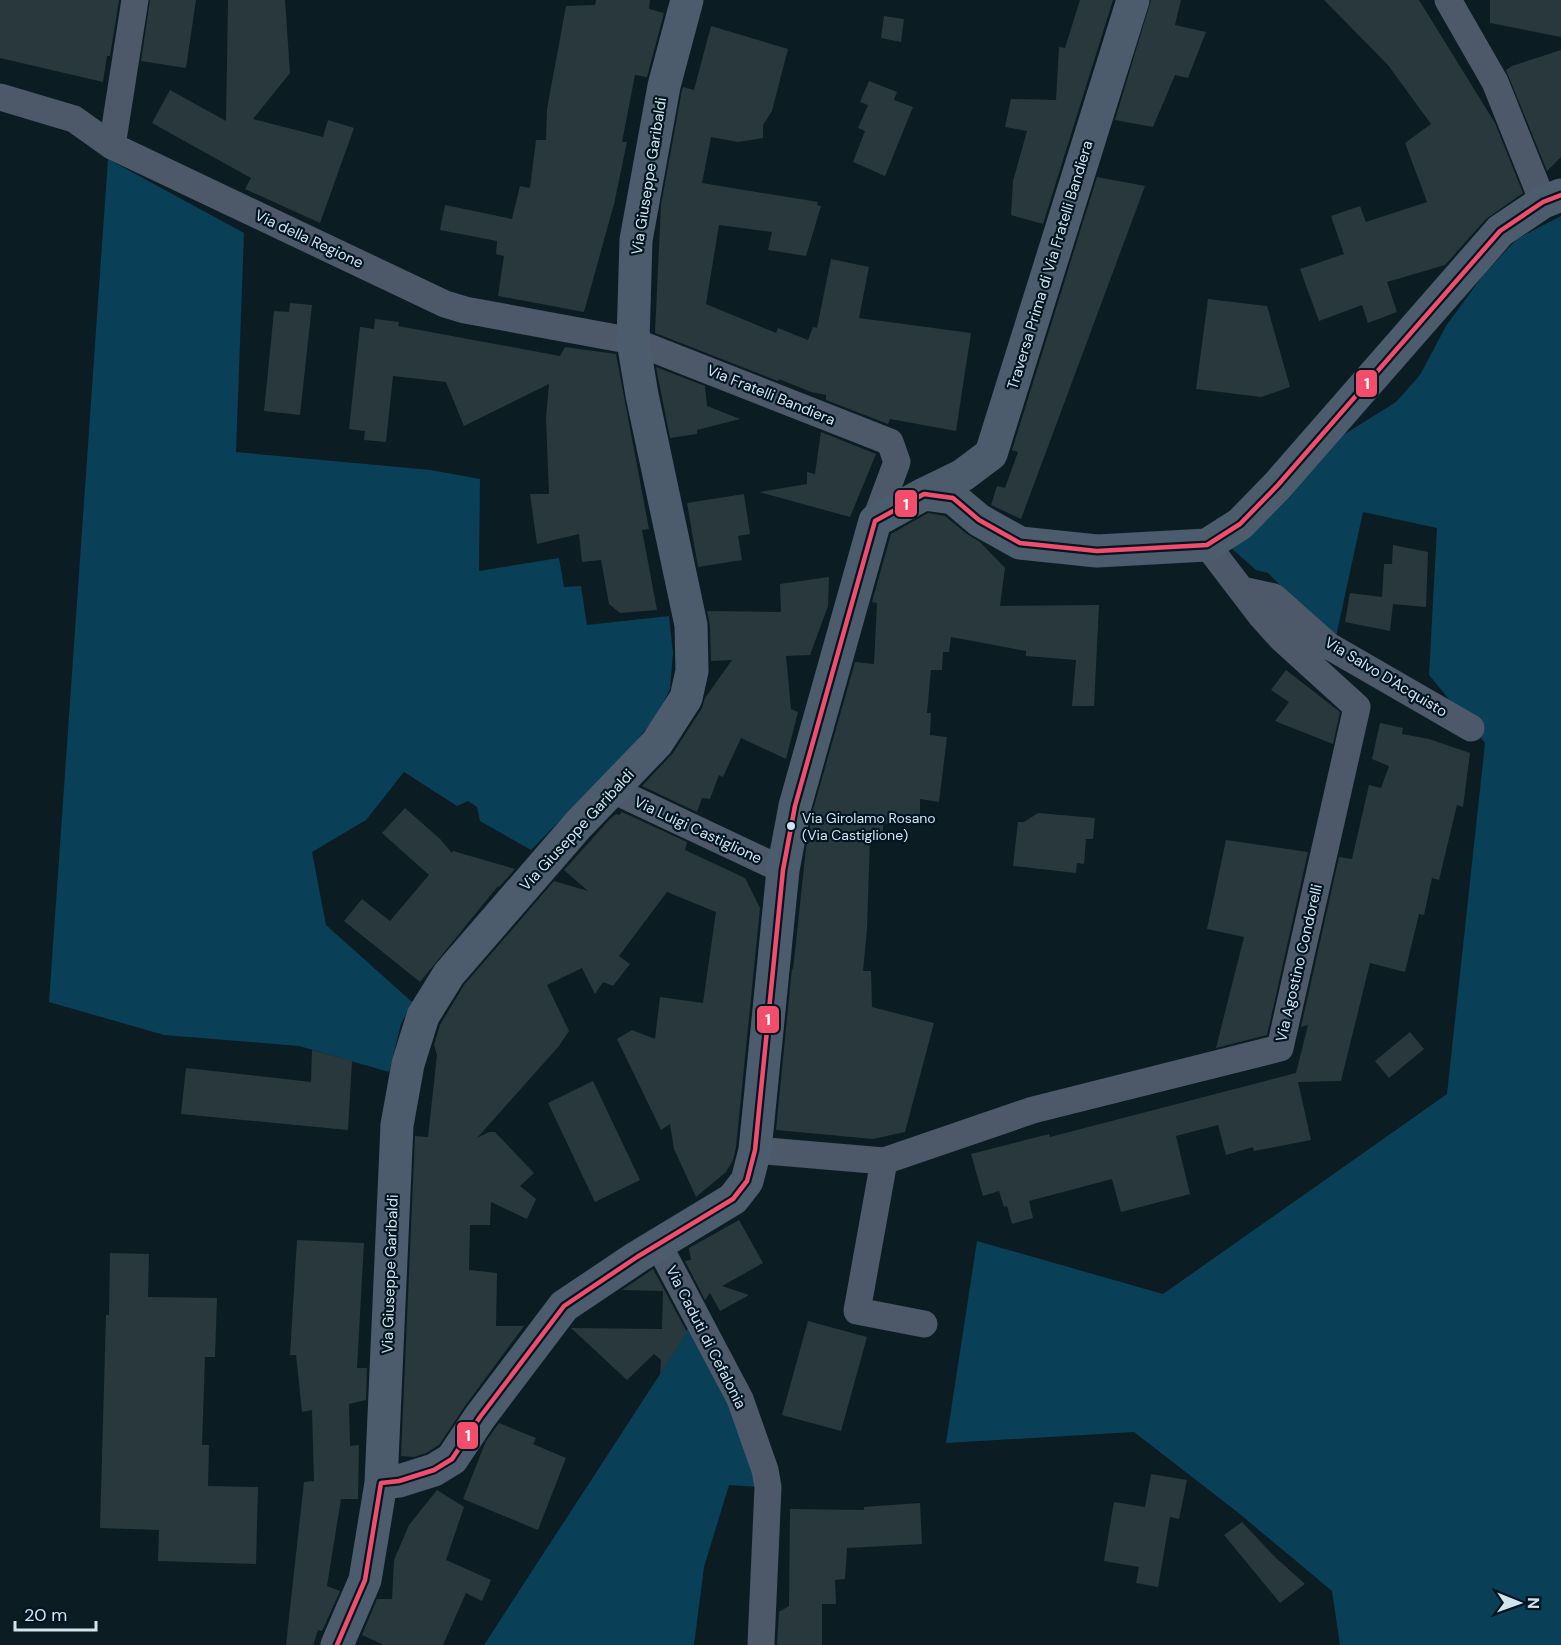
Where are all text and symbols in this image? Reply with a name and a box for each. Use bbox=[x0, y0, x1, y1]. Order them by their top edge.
street label: Via Giuseppe Garibaldi bbox=[627, 96, 671, 256]
street label: Traversa Prima di Via Fratelli Bandiera bbox=[1003, 138, 1097, 392]
street label: Via della Regione bbox=[252, 205, 366, 273]
street label: Via Fratelli Bandiera bbox=[704, 360, 838, 430]
line badge: 1 bbox=[1355, 369, 1378, 398]
text: 1 bbox=[1364, 373, 1370, 394]
line badge: 1 bbox=[894, 489, 918, 518]
text: 1 bbox=[903, 494, 909, 515]
street label: Via Salvo D'Acquisto bbox=[1321, 632, 1451, 722]
street label: Via Giuseppe Garibaldi bbox=[515, 765, 639, 895]
street label: Via Luigi Castiglione bbox=[631, 792, 765, 868]
place label: Via Girolamo Rosano (Via Castiglione) bbox=[802, 809, 936, 844]
marker: Via Girolamo Rosano (Via Castiglione) bbox=[785, 820, 797, 832]
street label: Via Agostino Condorelli bbox=[1271, 882, 1327, 1044]
line badge: 1 bbox=[756, 1005, 780, 1034]
text: 1 bbox=[765, 1009, 771, 1030]
street label: Via Giuseppe Garibaldi bbox=[377, 1194, 403, 1354]
street label: Via Caduti di Cefalonia bbox=[661, 1262, 751, 1412]
line badge: 1 bbox=[456, 1421, 479, 1450]
text: 1 bbox=[465, 1425, 471, 1446]
north arrow bbox=[1489, 1573, 1549, 1633]
scale bar bbox=[15, 1594, 96, 1632]
text: N bbox=[1523, 1597, 1544, 1609]
text: 20 m bbox=[24, 1603, 67, 1627]

